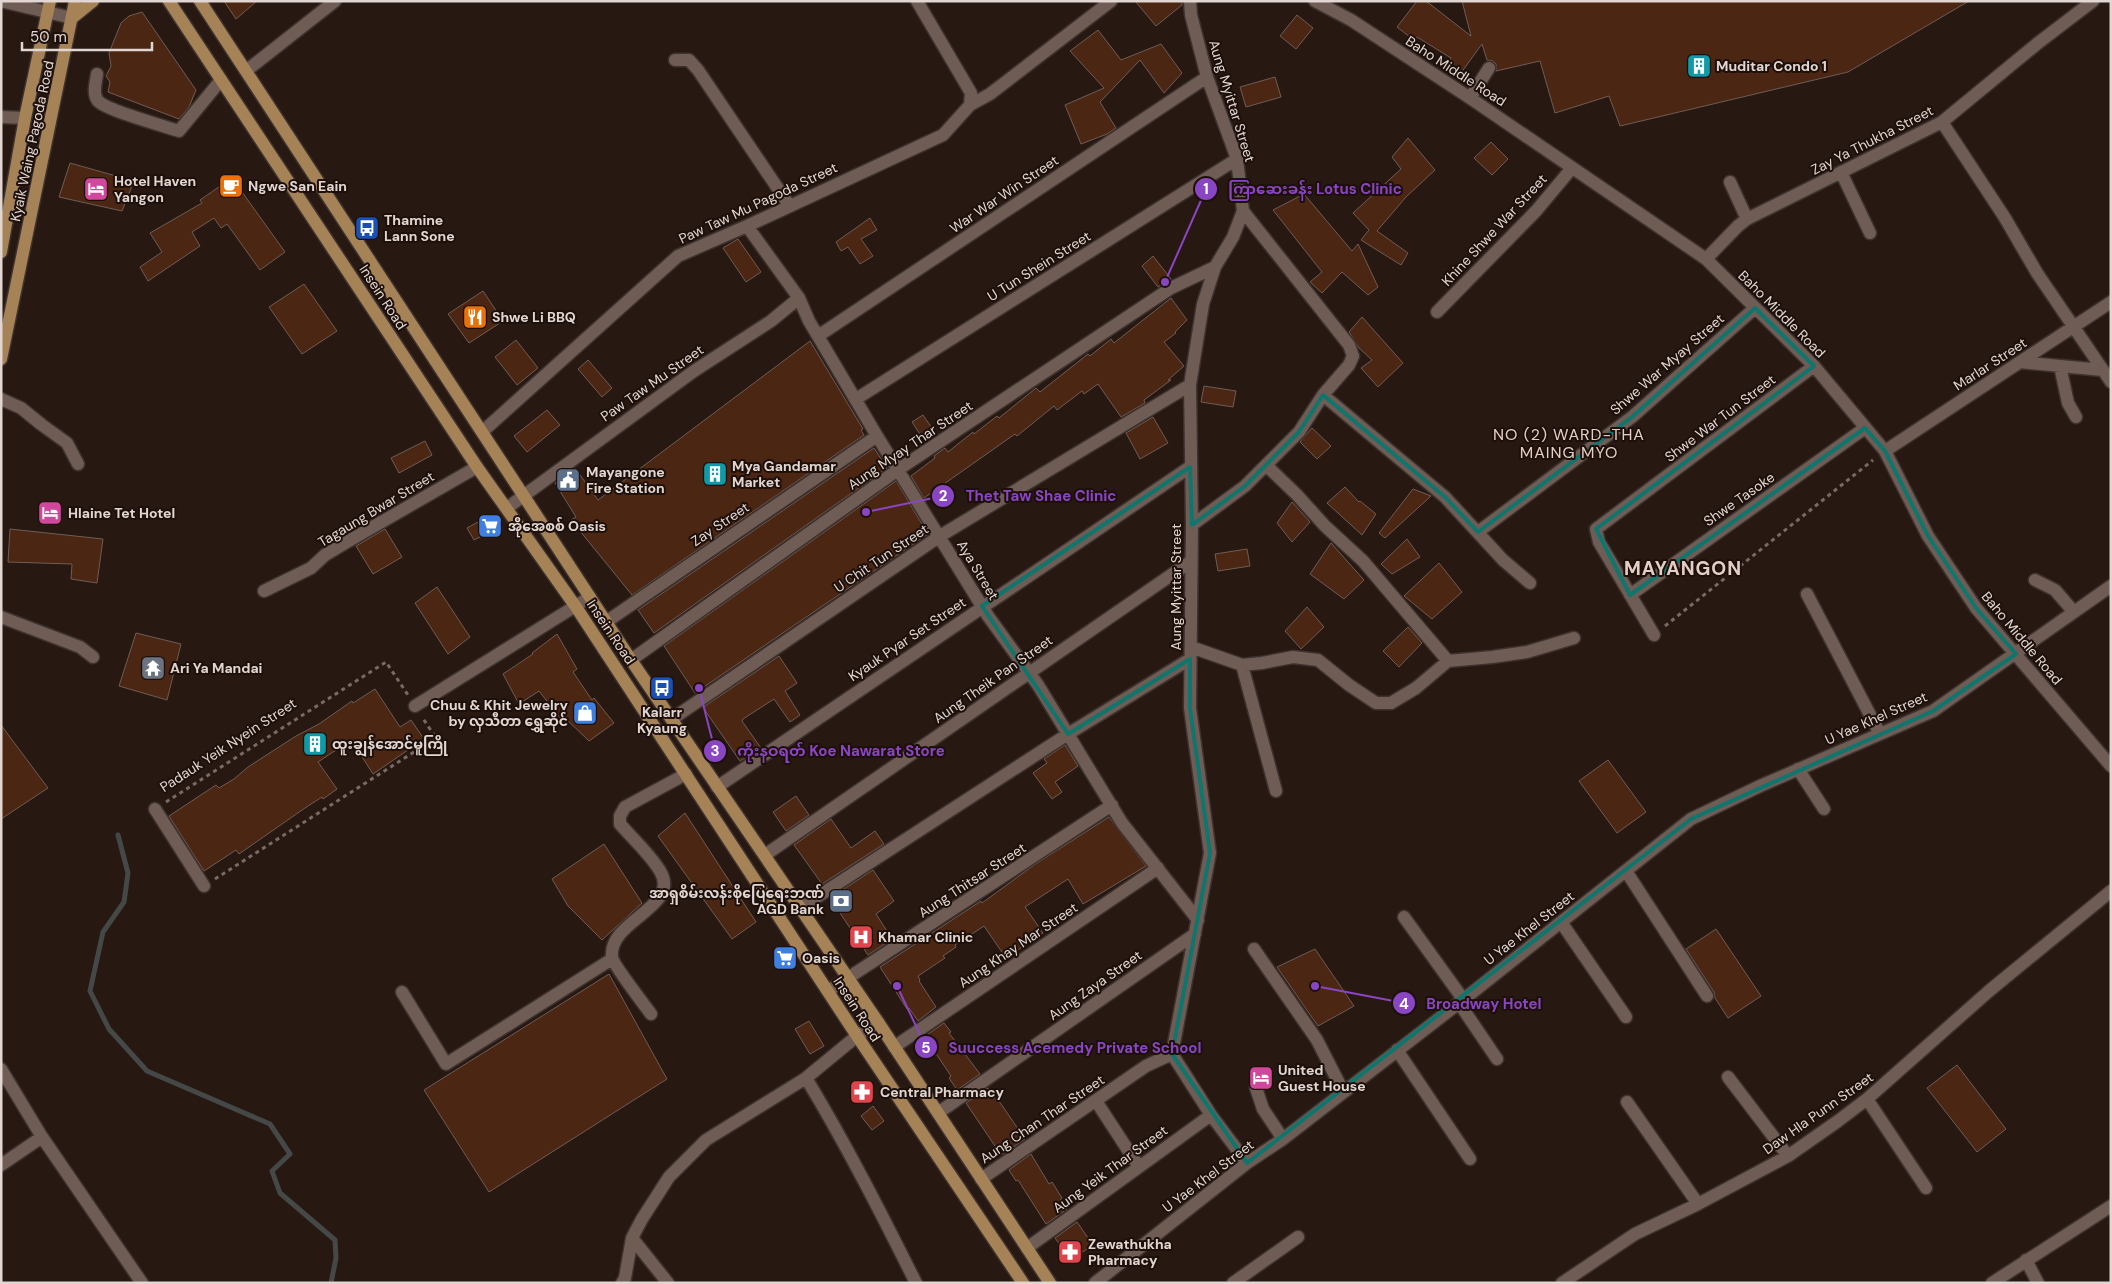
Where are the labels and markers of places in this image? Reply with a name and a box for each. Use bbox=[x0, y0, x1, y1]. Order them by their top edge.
building icon: Muditar Condo 1 bbox=[1686, 53, 1712, 79]
place label: Muditar Condo 1 bbox=[1716, 57, 1827, 75]
place label: Hotel Haven Yangon bbox=[114, 172, 196, 206]
cafe icon: Ngwe San Eain bbox=[218, 173, 244, 199]
callout: ကြာဆေးခန်း Lotus Clinic bbox=[1193, 174, 1412, 204]
hotel icon: Hotel Haven Yangon bbox=[83, 176, 109, 202]
place label: Ngwe San Eain bbox=[248, 177, 347, 195]
place label: Thamine Lann Sone bbox=[384, 211, 455, 245]
bus stop icon: Thamine Lann Sone bbox=[354, 215, 380, 241]
restaurant icon: Shwe Li BBQ bbox=[462, 304, 488, 330]
place label: Shwe Li BBQ bbox=[492, 308, 576, 326]
place label: Mya Gandamar Market bbox=[732, 457, 836, 491]
building icon: Mya Gandamar Market bbox=[702, 461, 728, 487]
place label: Mayangone Fire Station bbox=[586, 463, 665, 497]
public building icon: Mayangone Fire Station bbox=[555, 467, 581, 493]
callout: Thet Taw Shae Clinic bbox=[931, 481, 1126, 511]
hotel icon: Hlaine Tet Hotel bbox=[37, 500, 63, 526]
place label: Hlaine Tet Hotel bbox=[68, 504, 175, 522]
supermarket icon: အိုအေစစ် Oasis bbox=[477, 513, 503, 539]
place label: အိုအေစစ် Oasis bbox=[508, 516, 606, 538]
temple icon: Ari Ya Mandai bbox=[140, 655, 166, 681]
place label: Ari Ya Mandai bbox=[170, 659, 263, 677]
bus stop icon: Kalarr Kyaung bbox=[649, 675, 675, 701]
place label: Chuu & Khit Jewelry by လှသီတာ ရွှေဆိုင် bbox=[430, 696, 569, 733]
shop icon: Chuu & Khit Jewelry by လှသီတာ ရွှေဆိုင် bbox=[572, 700, 598, 726]
place label: Kalarr Kyaung bbox=[637, 703, 687, 737]
building icon: ထူးချွန်အောင်မူကြို bbox=[302, 731, 328, 757]
place label: ထူးချွန်အောင်မူကြို bbox=[332, 734, 448, 757]
callout: ကိုးနဝရတ် Koe Nawarat Store bbox=[703, 736, 955, 766]
place label: အာရှစိမ်းလန်းစိုပြေရေးဘဏ် AGD Bank bbox=[649, 883, 824, 918]
bank icon: အာရှစိမ်းလန်းစိုပြေရေးဘဏ် AGD Bank bbox=[828, 888, 854, 914]
hospital icon: Khamar Clinic bbox=[848, 924, 874, 950]
place label: Khamar Clinic bbox=[878, 928, 973, 946]
supermarket icon: Oasis bbox=[772, 945, 798, 971]
place label: Oasis bbox=[802, 949, 840, 967]
callout: Broadway Hotel bbox=[1391, 988, 1551, 1018]
callout: Suuccess Acemedy Private School bbox=[914, 1032, 1212, 1062]
place label: United Guest House bbox=[1278, 1061, 1366, 1095]
hotel icon: United Guest House bbox=[1248, 1065, 1274, 1091]
pharmacy icon: Central Pharmacy bbox=[849, 1079, 875, 1105]
place label: Central Pharmacy bbox=[880, 1083, 1004, 1101]
place label: Zewathukha Pharmacy bbox=[1088, 1235, 1172, 1269]
pharmacy icon: Zewathukha Pharmacy bbox=[1057, 1239, 1083, 1265]

